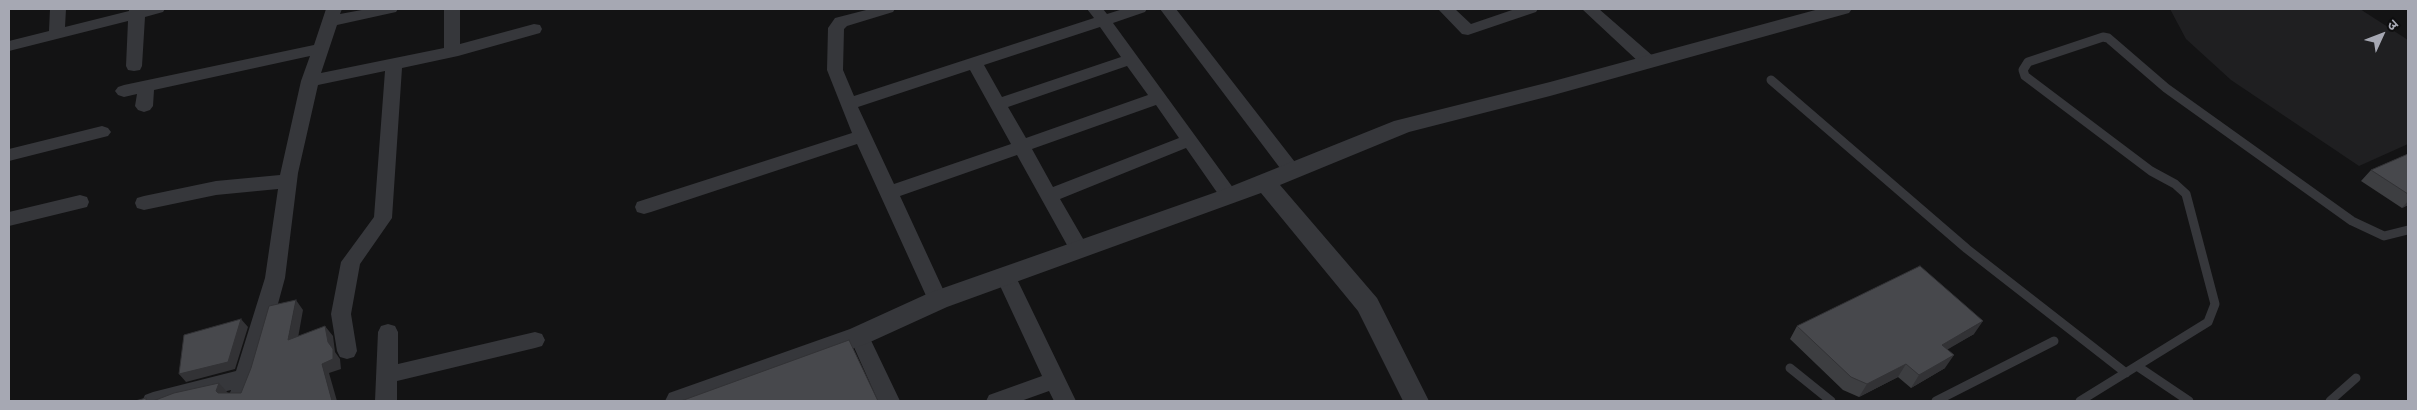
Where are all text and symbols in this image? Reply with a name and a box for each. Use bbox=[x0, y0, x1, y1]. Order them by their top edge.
north arrow bbox=[2357, 10, 2407, 60]
text: उ bbox=[2384, 16, 2402, 33]

